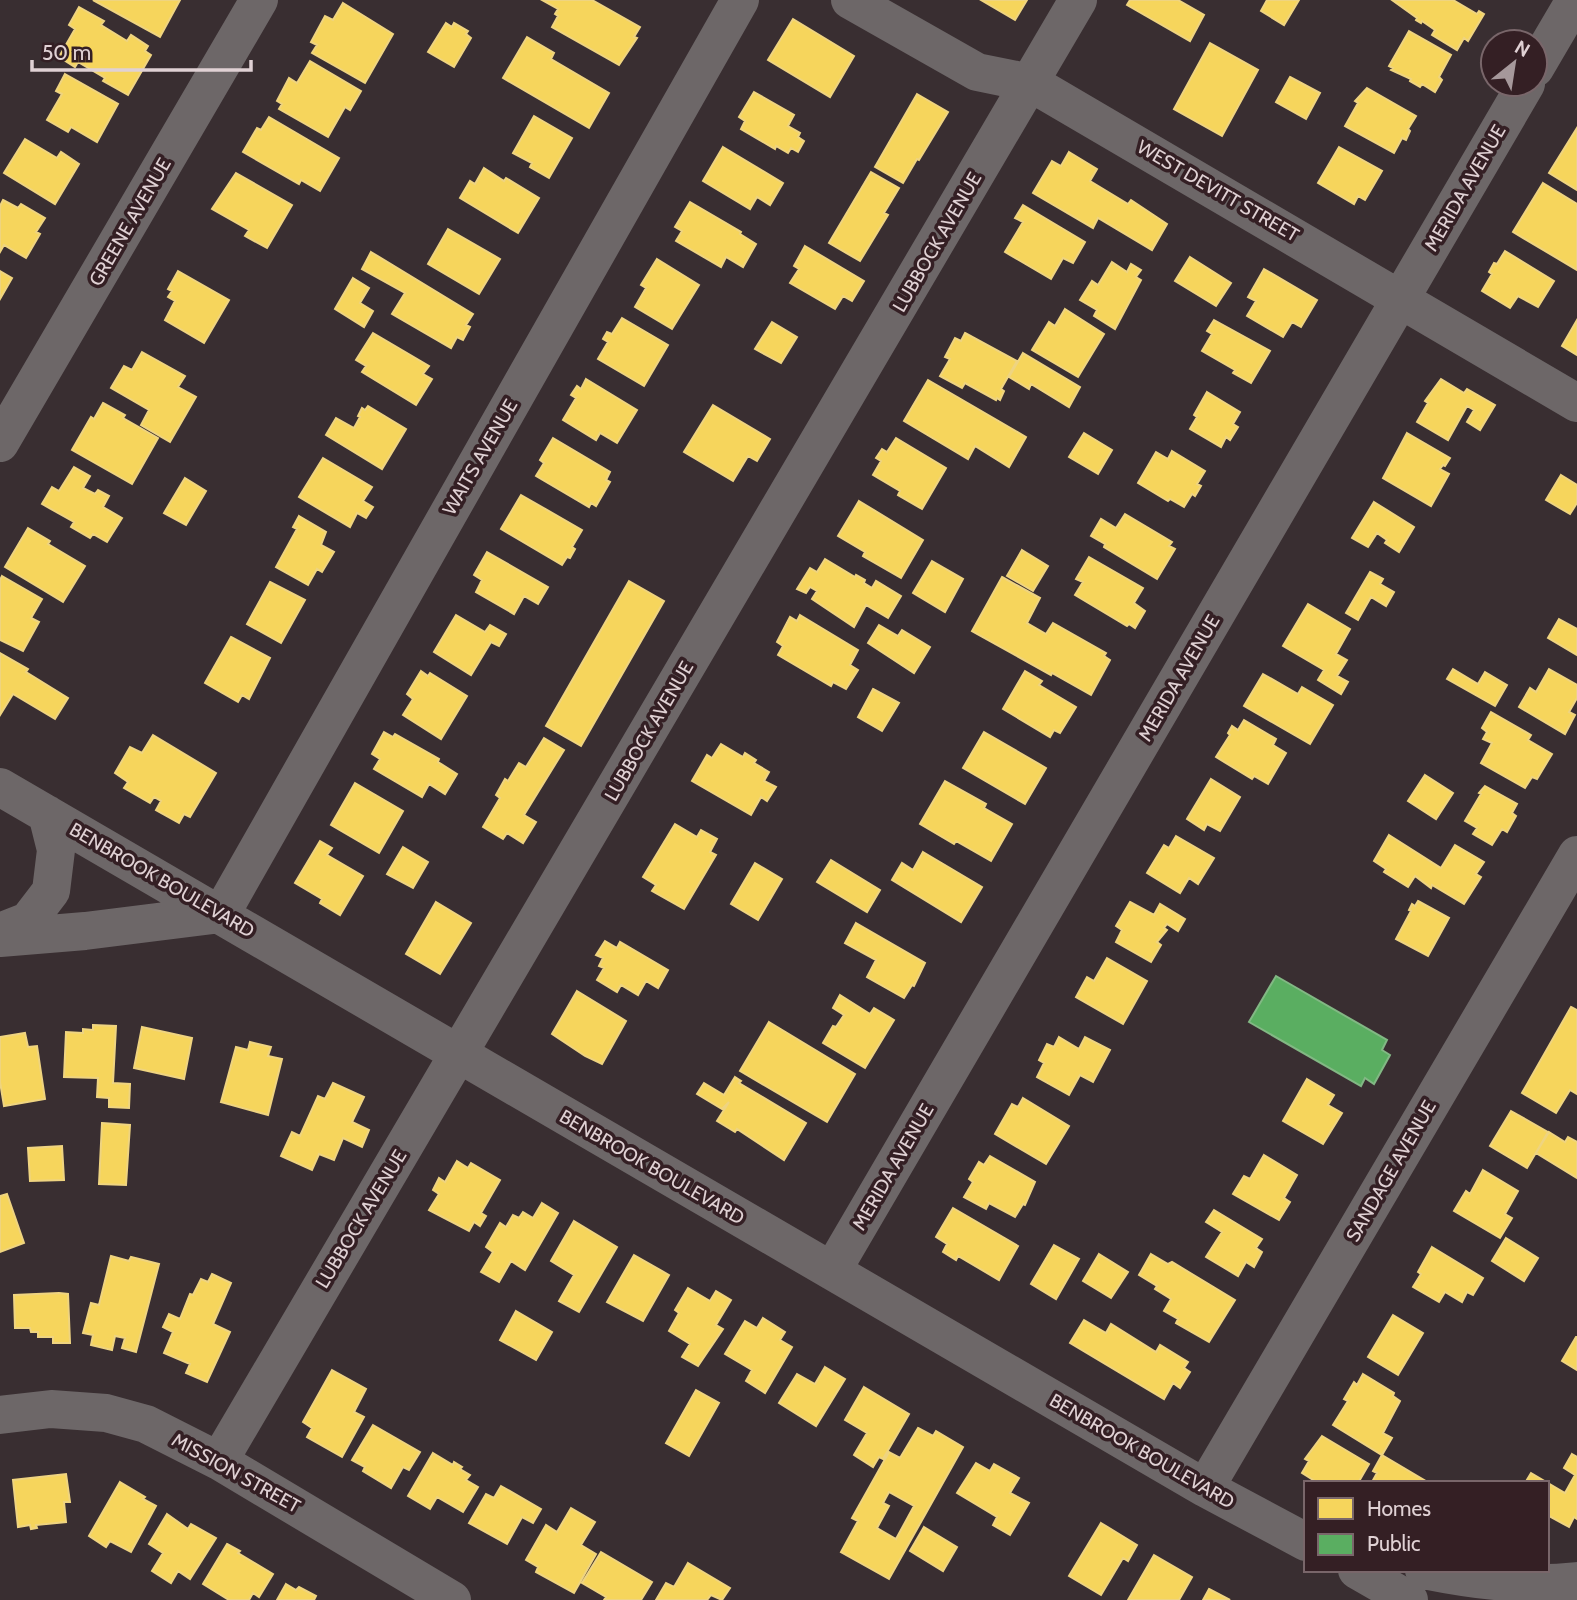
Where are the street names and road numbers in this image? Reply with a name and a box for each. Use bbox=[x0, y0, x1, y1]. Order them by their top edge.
street label: MERIDA AVENUE bbox=[1419, 121, 1511, 255]
street label: WEST DEVITT STREET bbox=[1133, 135, 1303, 247]
street label: GREENE AVENUE bbox=[84, 154, 176, 290]
street label: LUBBOCK AVENUE bbox=[888, 168, 986, 316]
street label: WAITS AVENUE bbox=[438, 395, 522, 519]
street label: MERIDA AVENUE bbox=[1133, 611, 1225, 745]
street label: LUBBOCK AVENUE bbox=[600, 657, 698, 805]
street label: BENBROOK BOULEVARD bbox=[65, 818, 259, 942]
street label: SANDAGE AVENUE bbox=[1341, 1096, 1441, 1246]
street label: MERIDA AVENUE bbox=[847, 1100, 939, 1234]
street label: BENBROOK BOULEVARD bbox=[555, 1105, 749, 1229]
street label: LUBBOCK AVENUE bbox=[311, 1146, 411, 1292]
street label: BENBROOK BOULEVARD bbox=[1045, 1389, 1239, 1513]
street label: MISSION STREET bbox=[168, 1428, 304, 1518]

